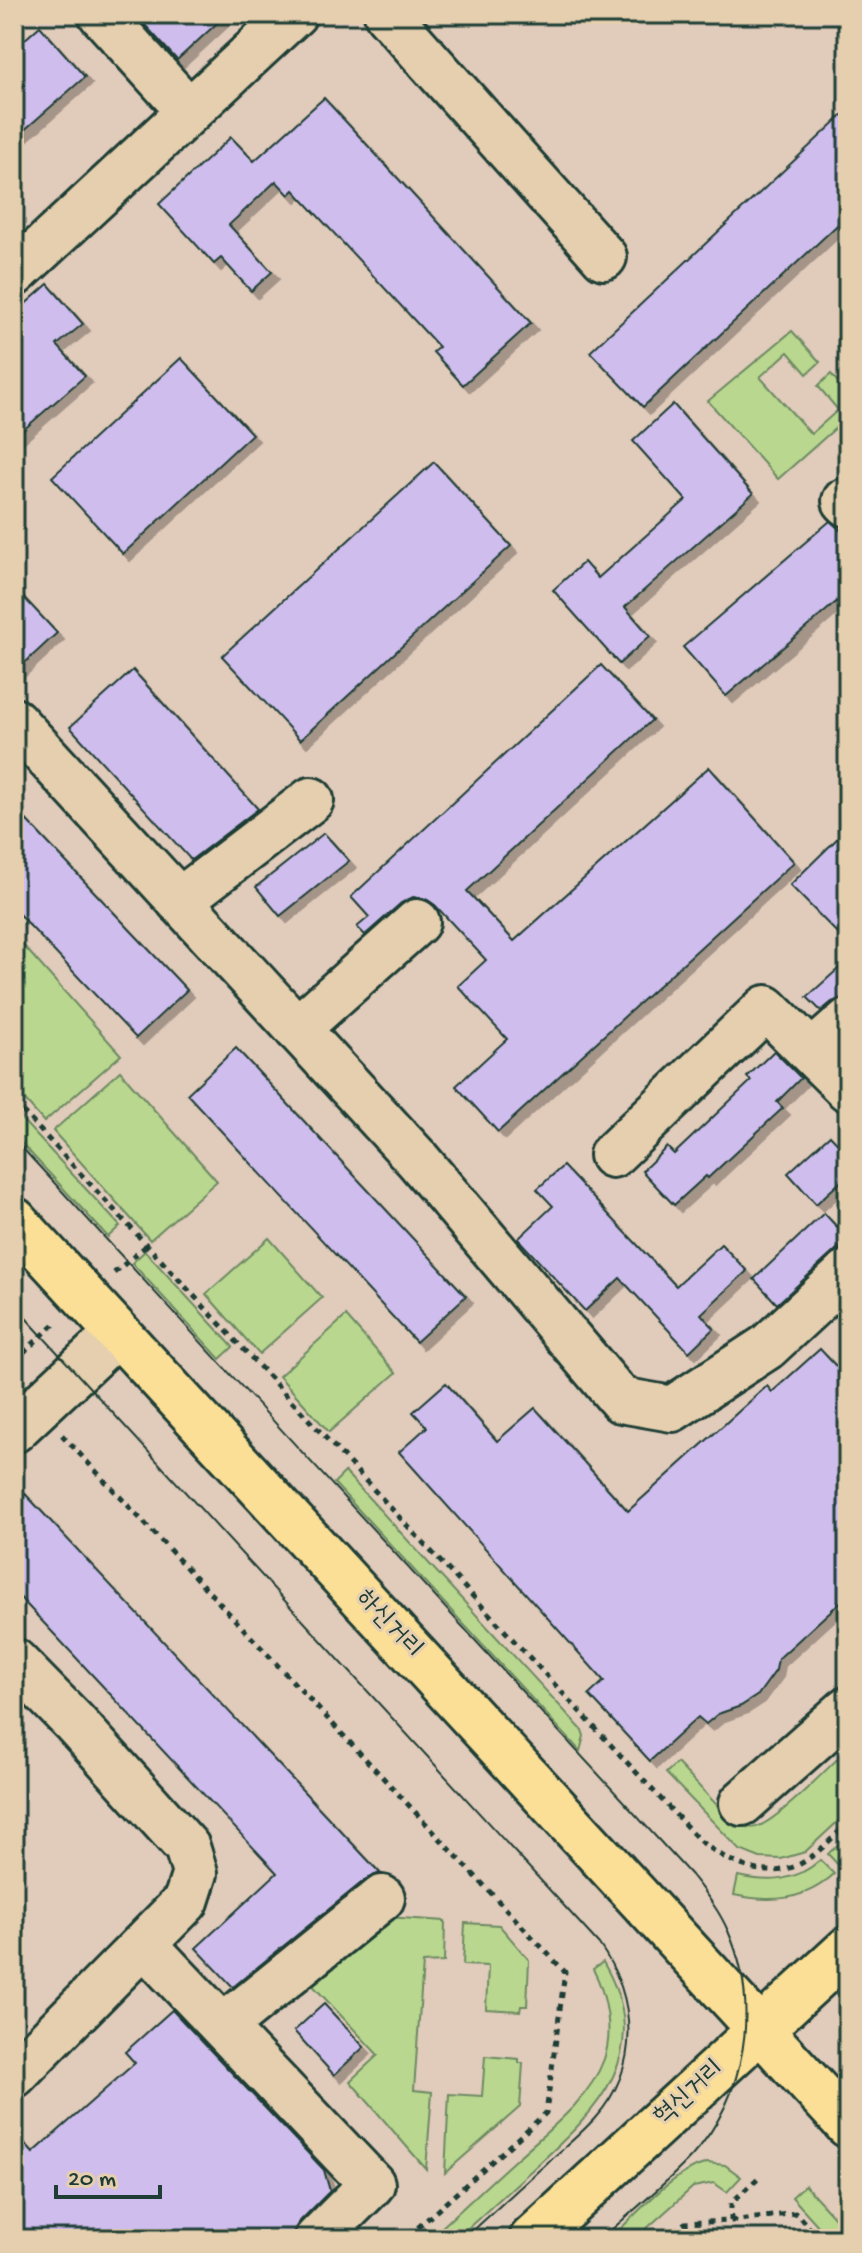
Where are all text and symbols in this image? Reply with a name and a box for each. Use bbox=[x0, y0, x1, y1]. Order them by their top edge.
street label: 하신거리 bbox=[348, 1584, 428, 1666]
street label: 혁신거리 bbox=[649, 2054, 731, 2134]
scale bar bbox=[56, 2149, 160, 2199]
text: 20 m bbox=[68, 2166, 116, 2195]

